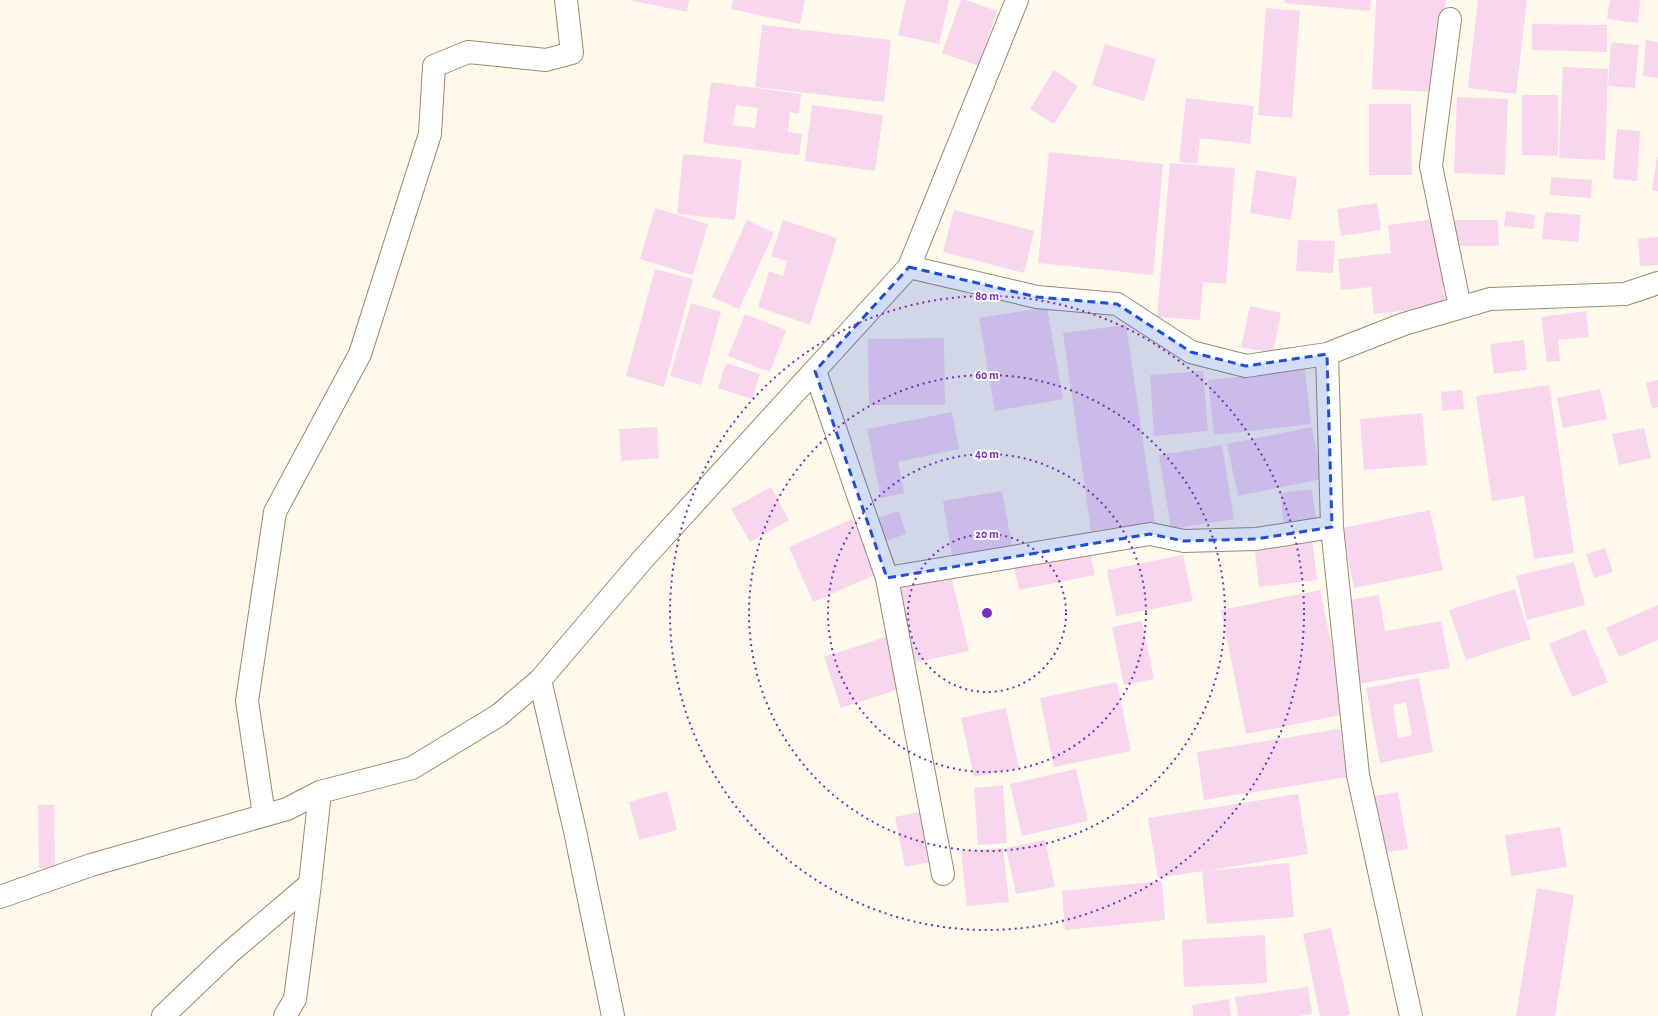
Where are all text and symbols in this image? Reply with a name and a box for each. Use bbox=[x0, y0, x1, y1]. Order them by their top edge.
text: 80 m bbox=[975, 290, 999, 302]
text: 60 m bbox=[975, 369, 999, 381]
text: 40 m bbox=[975, 448, 999, 460]
text: 20 m bbox=[975, 528, 999, 540]
centre of rings bbox=[980, 606, 994, 620]

